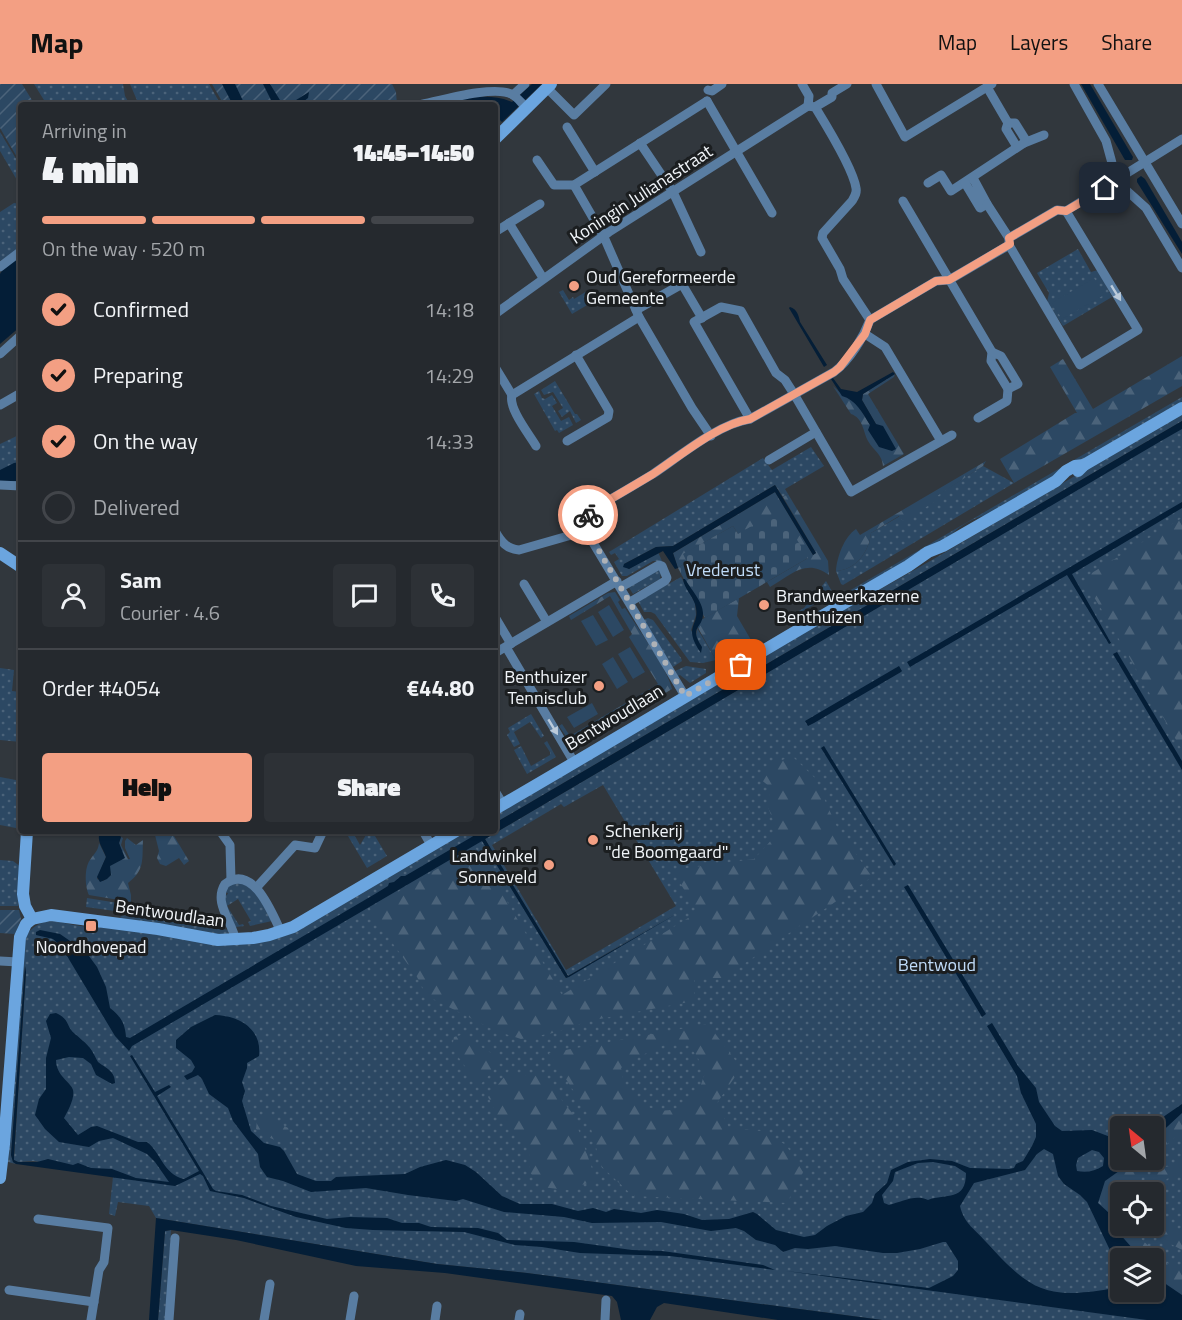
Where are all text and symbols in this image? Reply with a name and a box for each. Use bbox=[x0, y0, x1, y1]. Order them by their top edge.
text: Map bbox=[30, 21, 84, 64]
text: Map bbox=[938, 26, 977, 58]
text: Layers bbox=[1010, 26, 1068, 58]
text: Share bbox=[1101, 26, 1152, 58]
text: Arriving in bbox=[42, 115, 127, 146]
text: 14:45–14:50 bbox=[352, 136, 474, 170]
street label: Koningin Julianastraat bbox=[564, 137, 718, 250]
text: 4 min bbox=[42, 139, 139, 198]
pin bbox=[1079, 162, 1130, 213]
icon: home bbox=[1088, 171, 1121, 204]
text: On the way · 520 m bbox=[42, 233, 205, 264]
place label: Oud Gereformeerde Gemeente bbox=[586, 263, 736, 311]
marker: Oud Gereformeerde Gemeente bbox=[567, 279, 581, 293]
one-way arrow bbox=[1111, 285, 1122, 301]
text: Confirmed bbox=[93, 292, 189, 326]
icon: check bbox=[42, 293, 75, 326]
text: 14:18 bbox=[425, 294, 474, 325]
text: Preparing bbox=[93, 358, 183, 392]
icon: check bbox=[42, 359, 75, 392]
text: 14:29 bbox=[425, 360, 474, 391]
text: On the way bbox=[93, 424, 198, 458]
icon: check bbox=[42, 425, 75, 458]
text: 14:33 bbox=[425, 426, 474, 457]
courier bbox=[558, 485, 618, 545]
text: Delivered bbox=[93, 490, 180, 524]
icon: bike bbox=[572, 499, 605, 532]
park label: Vrederust bbox=[686, 556, 761, 583]
text: Sam bbox=[120, 563, 162, 597]
button: person bbox=[42, 564, 105, 627]
button: chat bbox=[333, 564, 396, 627]
button: phone bbox=[411, 564, 474, 627]
place label: Brandweerkazerne Benthuizen bbox=[776, 582, 919, 630]
text: Courier · 4.6 bbox=[120, 597, 220, 628]
marker: Brandweerkazerne Benthuizen bbox=[757, 598, 771, 612]
pin bbox=[715, 639, 766, 690]
icon: bag bbox=[724, 648, 757, 681]
place label: Benthuizer Tennisclub bbox=[504, 663, 587, 711]
text: Order #4054 bbox=[42, 671, 161, 705]
text: €44.80 bbox=[407, 671, 474, 705]
street label: Bentwoudlaan bbox=[560, 677, 668, 757]
marker: Benthuizer Tennisclub bbox=[592, 679, 606, 693]
one-way arrow bbox=[548, 719, 559, 735]
button: Help bbox=[42, 753, 252, 822]
button: Share bbox=[264, 753, 474, 822]
place label: Schenkerij "de Boomgaard" bbox=[605, 817, 729, 865]
marker: Schenkerij "de Boomgaard" bbox=[586, 833, 600, 847]
place label: Landwinkel Sonneveld bbox=[451, 842, 537, 890]
marker: Landwinkel Sonneveld bbox=[542, 858, 556, 872]
street label: Bentwoudlaan bbox=[114, 892, 226, 934]
marker: Noordhovepad bbox=[84, 919, 98, 933]
place label: Noordhovepad bbox=[35, 933, 147, 960]
park label: Bentwoud bbox=[898, 951, 976, 978]
north arrow bbox=[1110, 1116, 1164, 1170]
map controls bbox=[1110, 1116, 1164, 1302]
button: locate bbox=[1110, 1182, 1164, 1236]
button: layers bbox=[1110, 1248, 1164, 1302]

